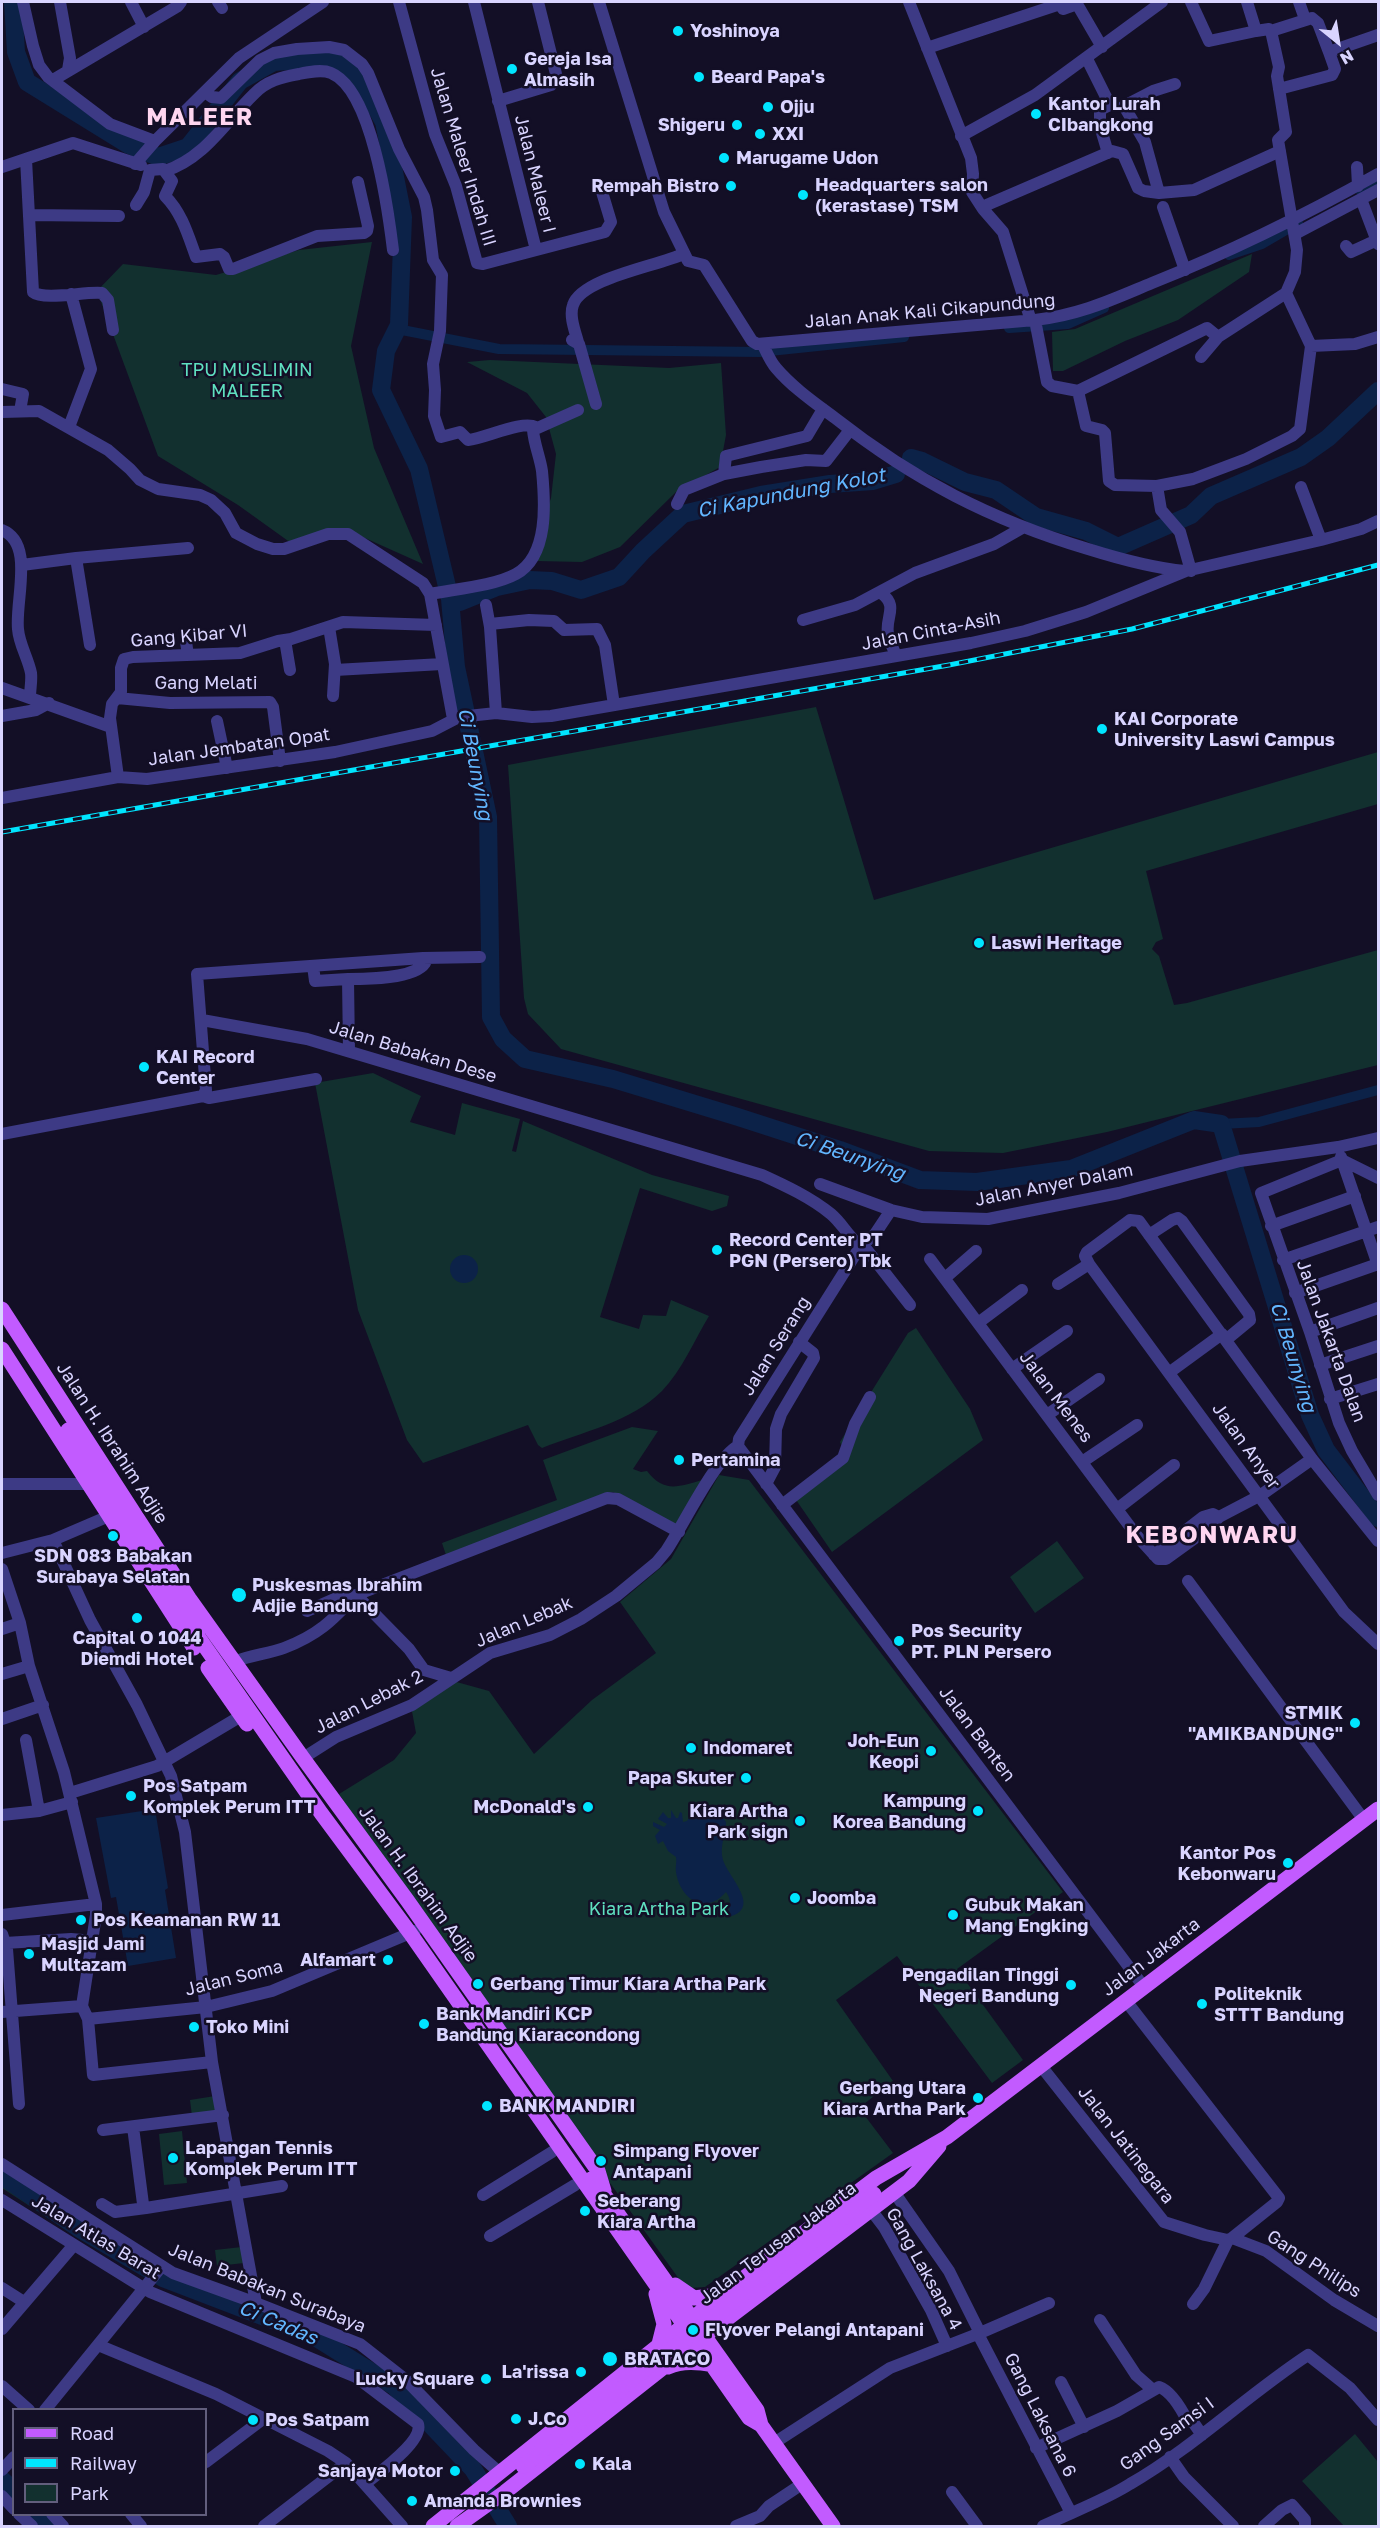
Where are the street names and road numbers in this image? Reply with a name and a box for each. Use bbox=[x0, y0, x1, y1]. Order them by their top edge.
street label: Jalan Maleer Indah III bbox=[426, 65, 500, 249]
street label: Jalan Maleer I bbox=[510, 113, 560, 235]
street label: Jalan Anak Kali Cikapundung bbox=[804, 289, 1056, 333]
street label: Jalan Cinta-Asih bbox=[860, 607, 1002, 655]
street label: Gang Kibar VI bbox=[130, 620, 248, 652]
street label: Gang Melati bbox=[154, 672, 258, 694]
street label: Jalan Jembatan Opat bbox=[147, 724, 331, 770]
street label: Jalan Babakan Dese bbox=[327, 1016, 499, 1088]
street label: Jalan Anyer Dalam bbox=[973, 1159, 1135, 1211]
street label: Jalan Jakarta Dalan bbox=[1292, 1257, 1370, 1425]
street label: Jalan Serang bbox=[737, 1292, 815, 1400]
street label: Jalan Menes bbox=[1015, 1347, 1097, 1447]
street label: Jalan H. Ibrahim Adjie bbox=[52, 1358, 172, 1528]
street label: Jalan Anyer bbox=[1207, 1399, 1285, 1493]
street label: Jalan Lebak bbox=[472, 1592, 576, 1652]
street label: Jalan Lebak 2 bbox=[311, 1665, 427, 1739]
street label: Jalan Banten bbox=[934, 1682, 1020, 1786]
street label: Jalan H. Ibrahim Adjie bbox=[354, 1801, 482, 1967]
street label: Jalan Jakarta bbox=[1098, 1913, 1204, 2001]
street label: Jalan Soma bbox=[183, 1955, 285, 2001]
street label: Jalan Jatinegara bbox=[1073, 2082, 1179, 2208]
street label: Jalan Terusan Jakarta bbox=[696, 2177, 860, 2309]
street label: Jalan Atlas Barat bbox=[28, 2190, 164, 2284]
street label: Gang Laksana 4 bbox=[881, 2204, 967, 2334]
street label: Gang Philips bbox=[1263, 2225, 1365, 2303]
street label: Jalan Babakan Surabaya bbox=[165, 2238, 369, 2338]
street label: Gang Laksana 6 bbox=[999, 2349, 1081, 2481]
street label: Gang Samsi I bbox=[1115, 2392, 1219, 2476]

